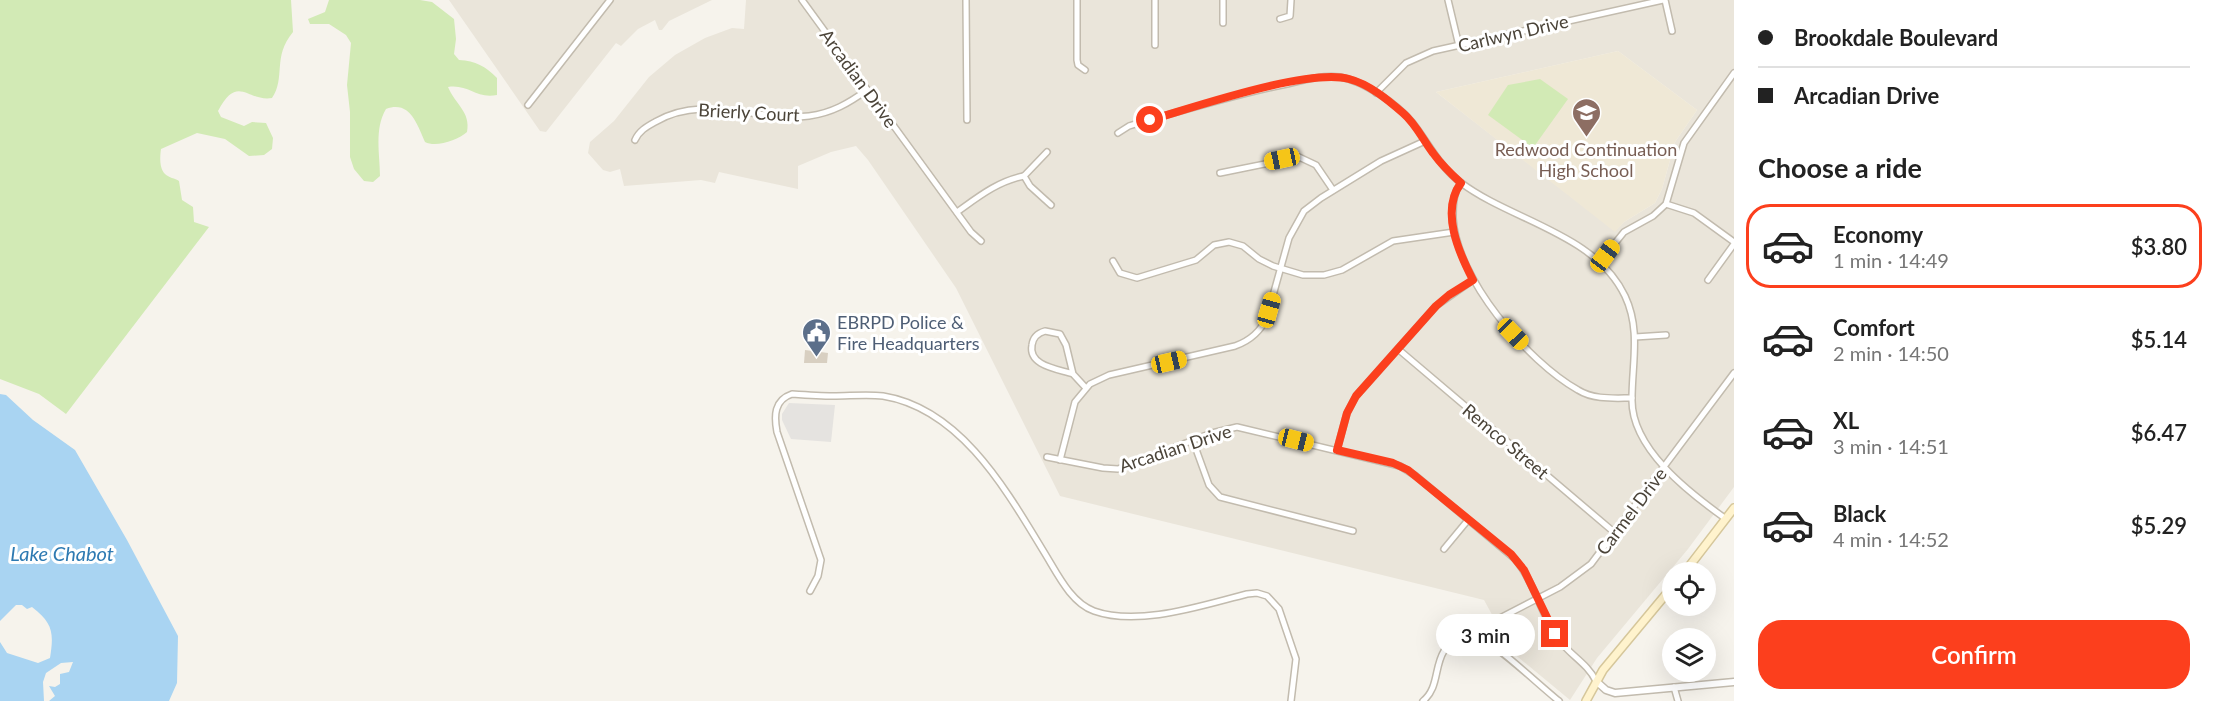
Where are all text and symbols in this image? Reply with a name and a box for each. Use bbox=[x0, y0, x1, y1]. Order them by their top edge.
street label: Carlwyn Drive bbox=[1456, 10, 1570, 56]
street label: Arcadian Drive bbox=[816, 24, 902, 132]
text: Brookdale Boulevard bbox=[1794, 24, 1998, 51]
text: Arcadian Drive bbox=[1794, 82, 1939, 109]
school or university icon: Redwood Continuation High School bbox=[1570, 96, 1602, 138]
street label: Brierly Court bbox=[698, 98, 801, 126]
route start bbox=[1136, 106, 1163, 133]
place label: Redwood Continuation High School bbox=[1495, 138, 1677, 181]
car bbox=[1263, 146, 1301, 172]
text: Choose a ride bbox=[1758, 151, 1922, 184]
icon: car bbox=[1761, 219, 1815, 273]
text: Economy bbox=[1833, 221, 1923, 248]
text: $3.80 bbox=[2131, 233, 2187, 260]
car bbox=[1587, 236, 1623, 276]
text: 1 min · 14:49 bbox=[1833, 248, 1949, 272]
car bbox=[1255, 290, 1283, 330]
place label: EBRPD Police & Fire Headquarters bbox=[837, 311, 980, 354]
icon: car bbox=[1761, 312, 1815, 366]
text: Comfort bbox=[1833, 314, 1915, 341]
car bbox=[1494, 315, 1532, 353]
public building icon: EBRPD Police & Fire Headquarters bbox=[800, 316, 832, 358]
text: $5.14 bbox=[2131, 326, 2187, 353]
text: 2 min · 14:50 bbox=[1833, 341, 1949, 365]
car bbox=[1149, 349, 1189, 375]
street label: Remco Street bbox=[1458, 399, 1554, 484]
icon: car bbox=[1761, 405, 1815, 459]
text: XL bbox=[1833, 407, 1859, 434]
street label: Arcadian Drive bbox=[1116, 419, 1234, 477]
text: $6.47 bbox=[2131, 419, 2187, 446]
car bbox=[1276, 427, 1316, 453]
text: 3 min · 14:51 bbox=[1833, 434, 1949, 458]
street label: Carmel Drive bbox=[1591, 463, 1671, 559]
icon: car bbox=[1761, 498, 1815, 552]
text: Black bbox=[1833, 500, 1886, 527]
text: $5.29 bbox=[2131, 512, 2187, 539]
text: 4 min · 14:52 bbox=[1833, 527, 1949, 551]
water label: Lake Chabot bbox=[10, 541, 114, 565]
map controls bbox=[1662, 562, 1716, 682]
button: locate bbox=[1662, 562, 1716, 616]
callout: 3 min bbox=[1435, 613, 1534, 655]
route end bbox=[1541, 620, 1568, 647]
button: Confirm bbox=[1758, 620, 2190, 689]
text: 3 min bbox=[1461, 623, 1510, 647]
button: layers bbox=[1662, 628, 1716, 682]

